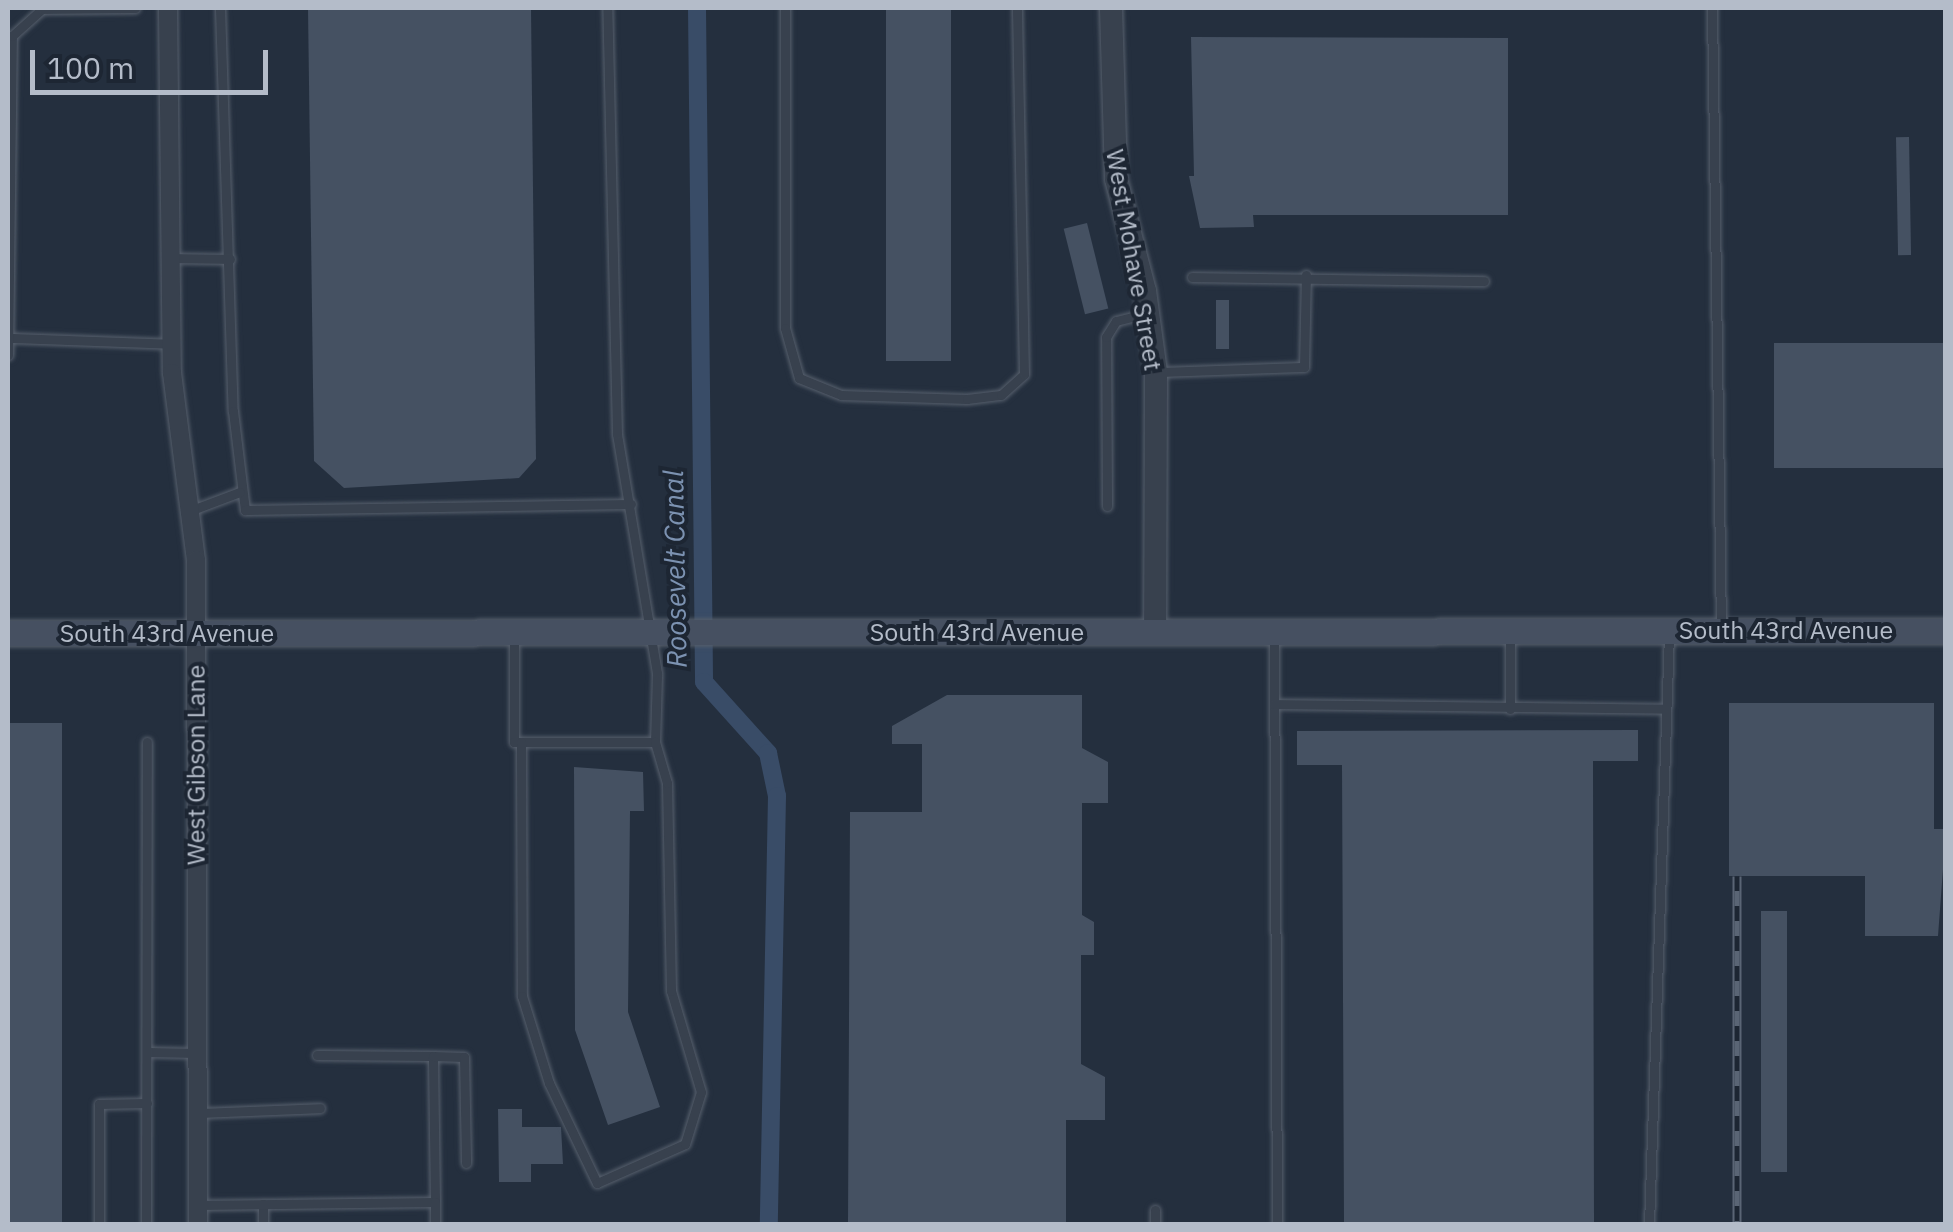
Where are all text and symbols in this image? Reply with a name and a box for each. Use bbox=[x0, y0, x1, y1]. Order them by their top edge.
scale bar bbox=[35, 30, 272, 92]
text: 100 m bbox=[47, 48, 134, 87]
street label: West Mohave Street bbox=[1100, 147, 1168, 373]
water label: Roosevelt Canal bbox=[656, 470, 694, 668]
street label: South 43rd Avenue bbox=[1679, 615, 1893, 645]
street label: South 43rd Avenue bbox=[870, 617, 1084, 647]
street label: South 43rd Avenue bbox=[60, 618, 274, 648]
street label: West Gibson Lane bbox=[181, 665, 211, 865]

